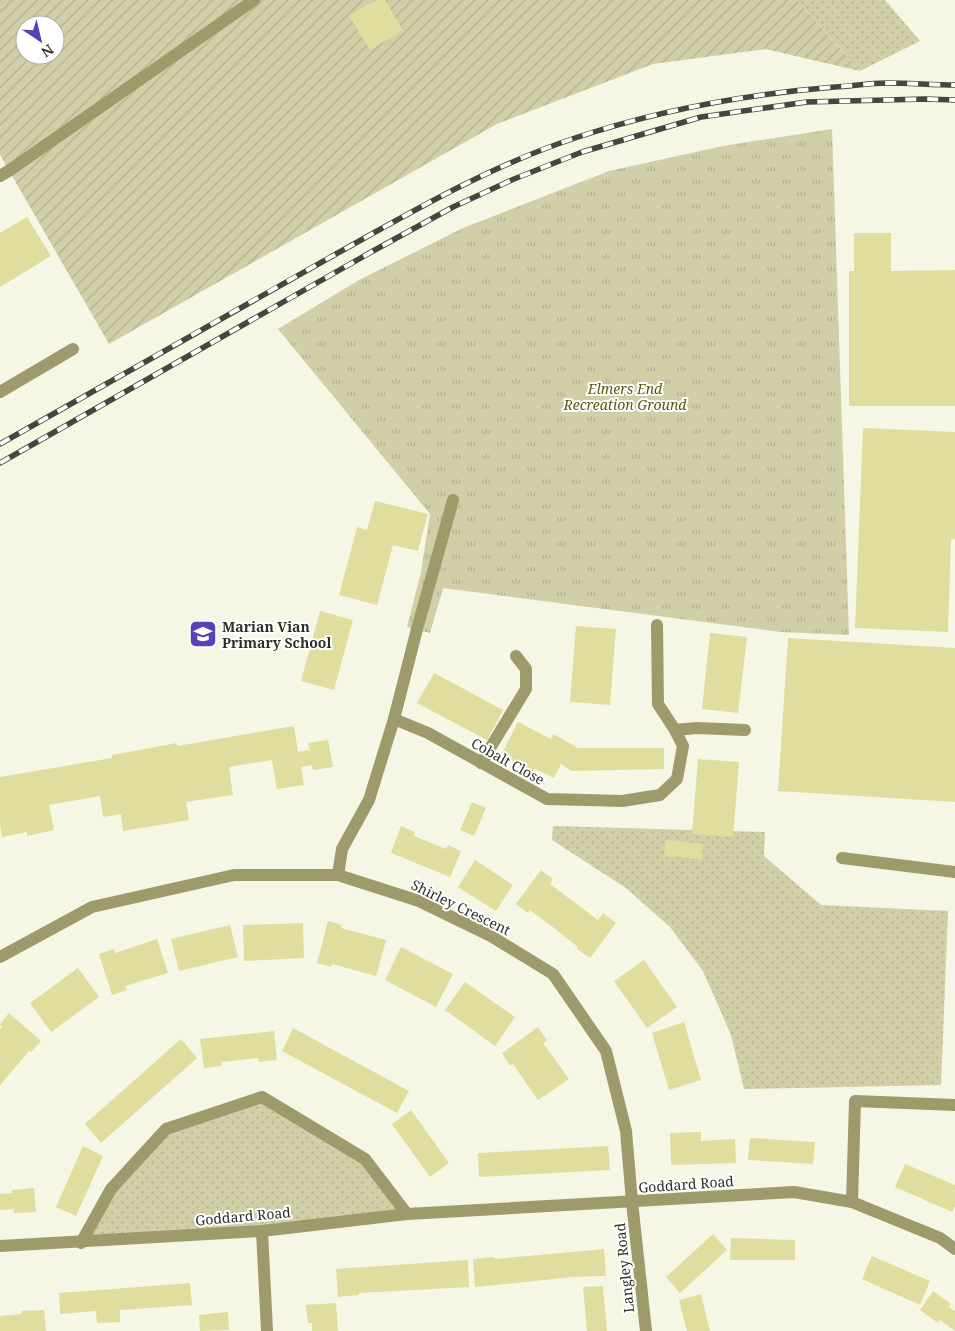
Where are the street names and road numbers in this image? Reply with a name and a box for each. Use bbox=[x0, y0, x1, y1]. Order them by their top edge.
street label: Cobalt Close bbox=[468, 733, 548, 789]
street label: Shirley Crescent bbox=[408, 875, 514, 939]
street label: Goddard Road bbox=[638, 1171, 735, 1197]
street label: Goddard Road bbox=[194, 1202, 292, 1230]
street label: Langley Road bbox=[610, 1222, 638, 1314]

